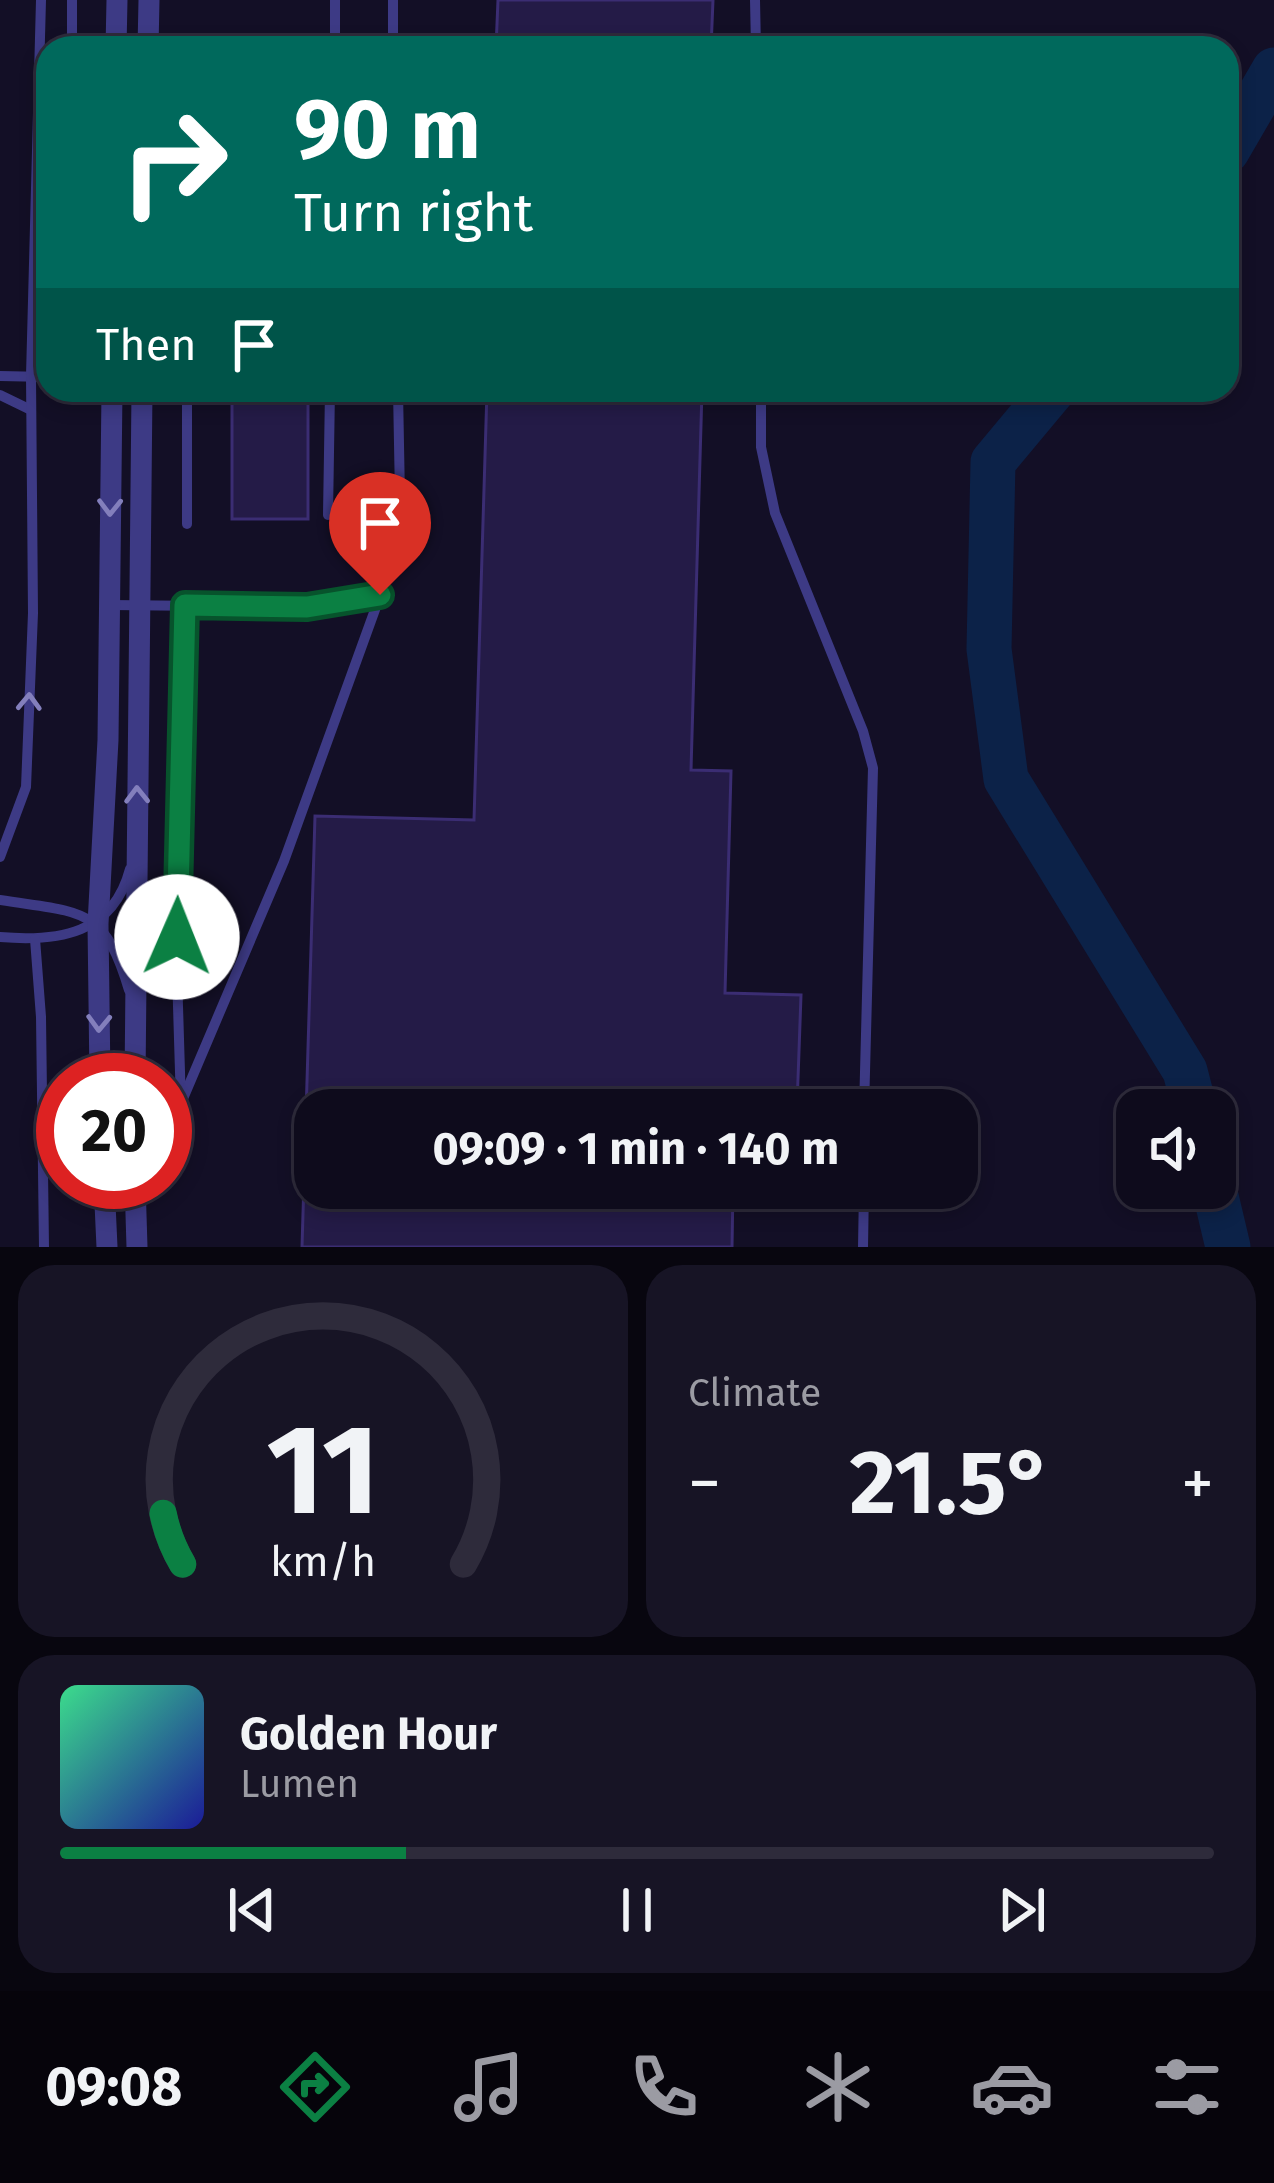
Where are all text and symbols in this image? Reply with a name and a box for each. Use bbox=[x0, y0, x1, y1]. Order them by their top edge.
text: 90 m bbox=[294, 79, 481, 180]
icon: right bbox=[96, 84, 252, 240]
text: Turn right bbox=[294, 181, 533, 245]
icon: arrive bbox=[221, 312, 287, 378]
text: Then bbox=[96, 318, 197, 372]
pin bbox=[329, 472, 431, 595]
icon: arrive bbox=[347, 490, 413, 556]
one-way arrow bbox=[98, 498, 124, 517]
one-way arrow bbox=[16, 692, 42, 711]
one-way arrow bbox=[124, 785, 150, 804]
position arrow bbox=[114, 874, 240, 1000]
one-way arrow bbox=[87, 1014, 113, 1033]
speed limit sign: 20 bbox=[36, 1053, 192, 1209]
map controls bbox=[1116, 1089, 1236, 1209]
button: sound bbox=[1116, 1089, 1236, 1209]
text: 09:09 · 1 min · 140 m bbox=[433, 1122, 839, 1176]
text: Climate bbox=[688, 1370, 821, 1416]
text: 11 bbox=[266, 1396, 380, 1546]
text: 21.5° bbox=[850, 1429, 1053, 1537]
text: − bbox=[688, 1444, 721, 1523]
text: + bbox=[1181, 1444, 1214, 1523]
text: km/h bbox=[270, 1536, 376, 1587]
text: Golden Hour bbox=[240, 1707, 497, 1761]
text: Lumen bbox=[240, 1761, 359, 1807]
icon: previous bbox=[219, 1877, 285, 1943]
icon: pause bbox=[604, 1877, 670, 1943]
icon: next bbox=[989, 1877, 1055, 1943]
icon: directions bbox=[273, 2045, 357, 2129]
icon: music bbox=[447, 2045, 531, 2129]
icon: phone bbox=[622, 2045, 706, 2129]
icon: climate bbox=[796, 2045, 880, 2129]
icon: car bbox=[970, 2045, 1054, 2129]
icon: filters bbox=[1145, 2045, 1229, 2129]
text: 09:08 bbox=[45, 2055, 182, 2119]

